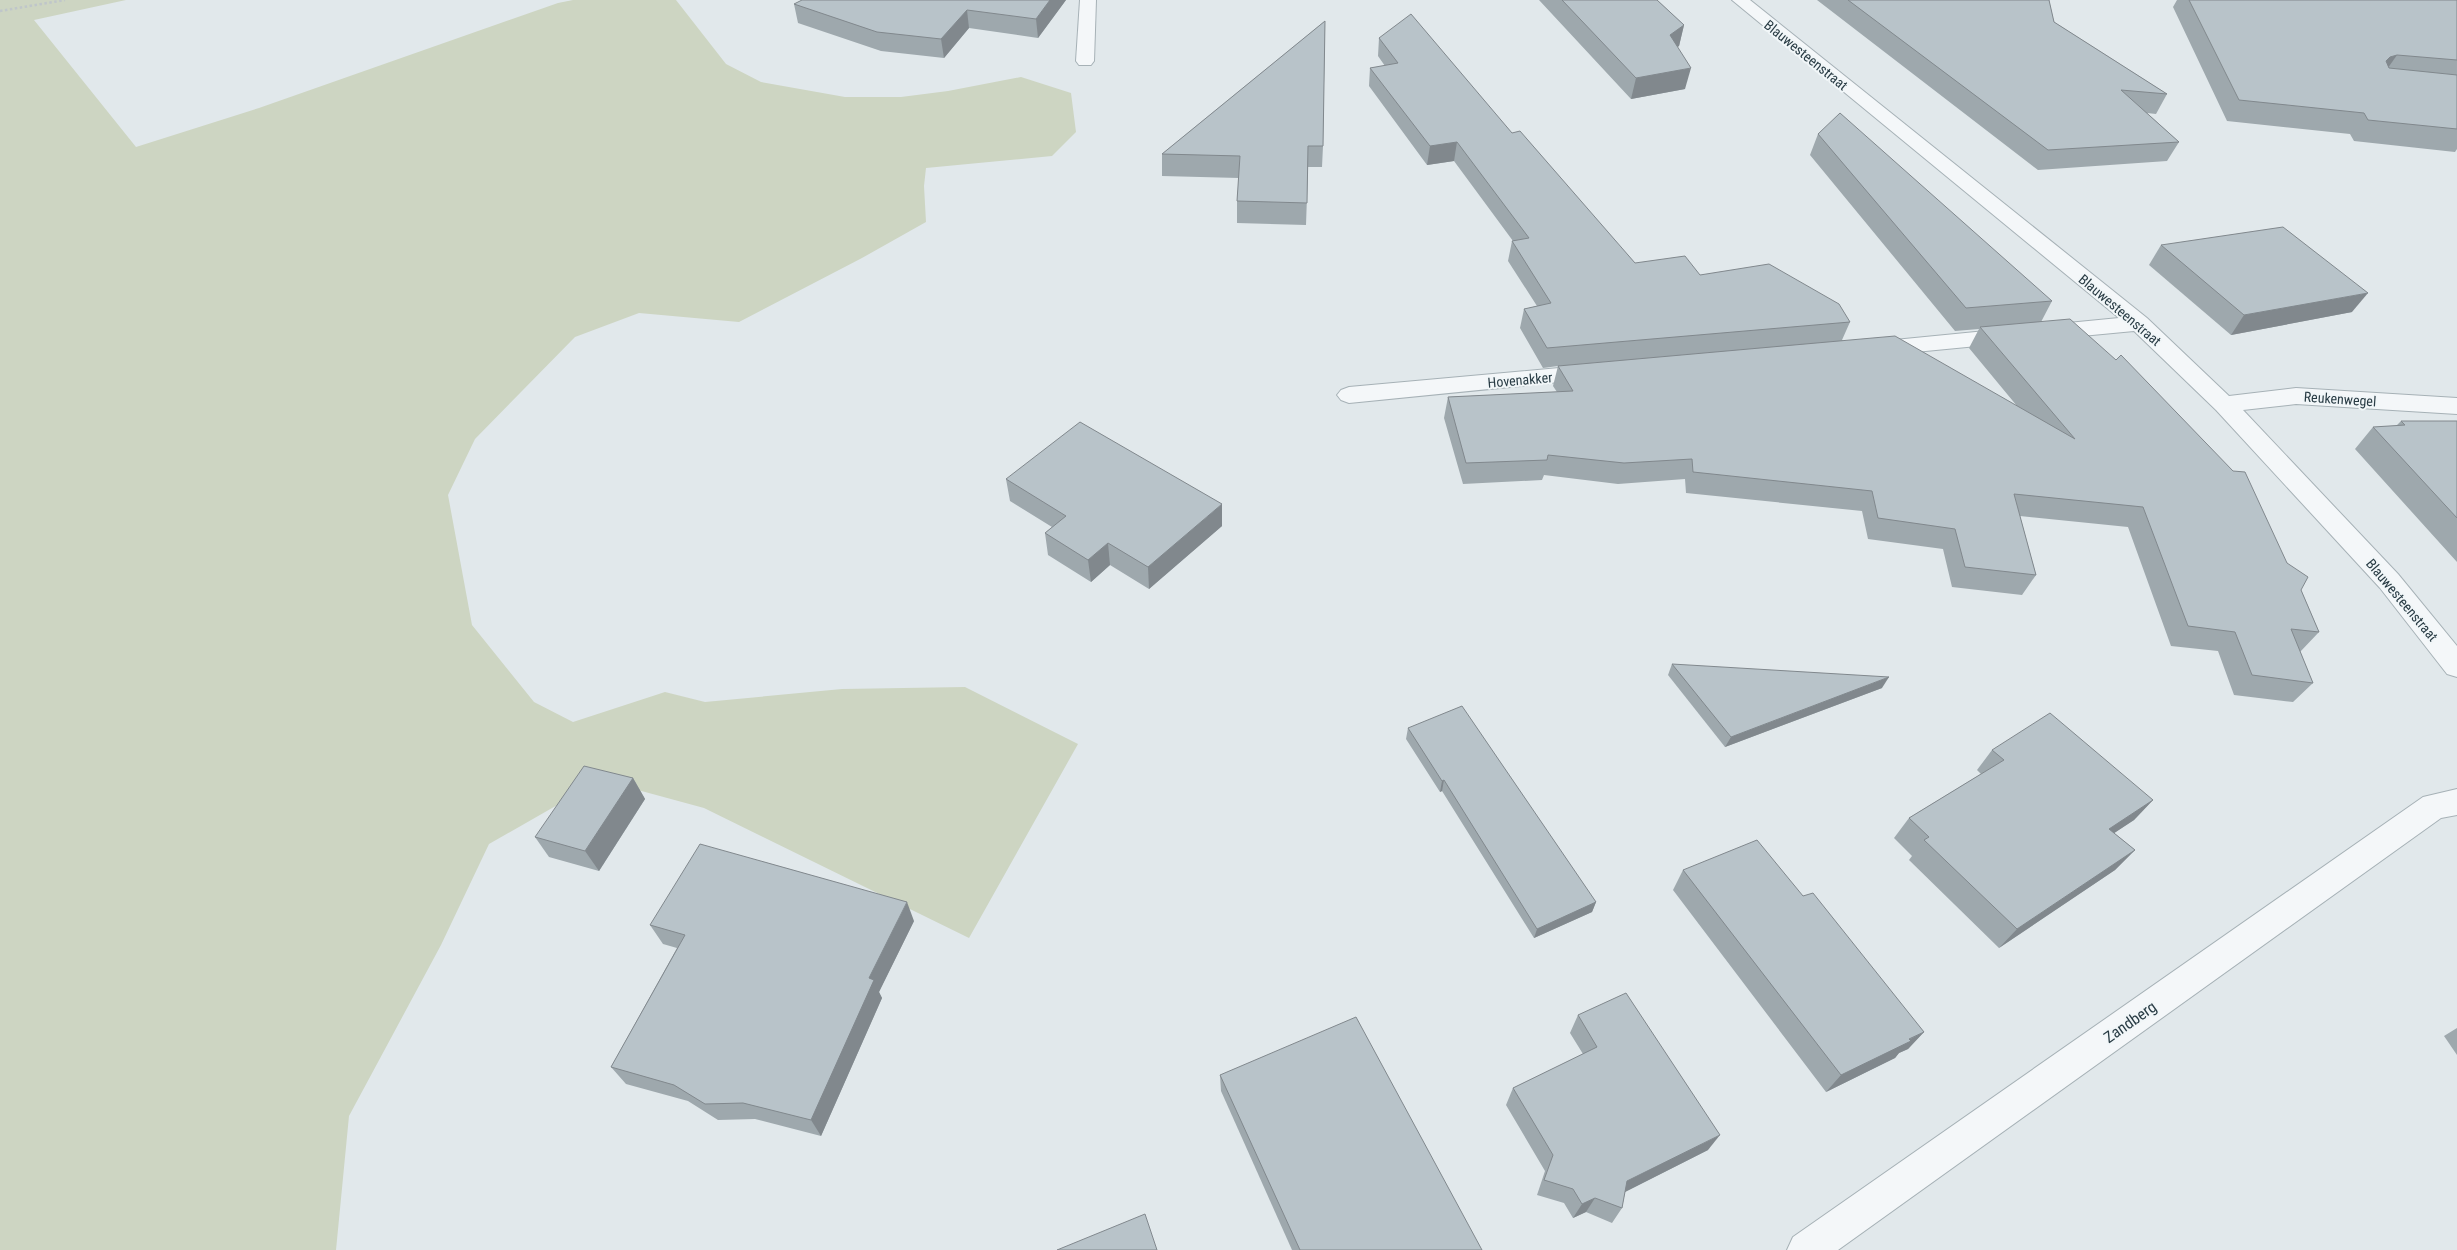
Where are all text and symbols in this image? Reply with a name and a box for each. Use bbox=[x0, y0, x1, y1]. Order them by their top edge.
street label: Blauwesteenstraat bbox=[1761, 17, 1851, 93]
street label: Blauwesteenstraat bbox=[2076, 271, 2164, 349]
street label: Hovenakker bbox=[1487, 369, 1553, 391]
street label: Reukenwegel bbox=[2303, 388, 2377, 410]
street label: Blauwesteenstraat bbox=[2363, 556, 2441, 644]
street label: Zandberg bbox=[2100, 997, 2160, 1047]

